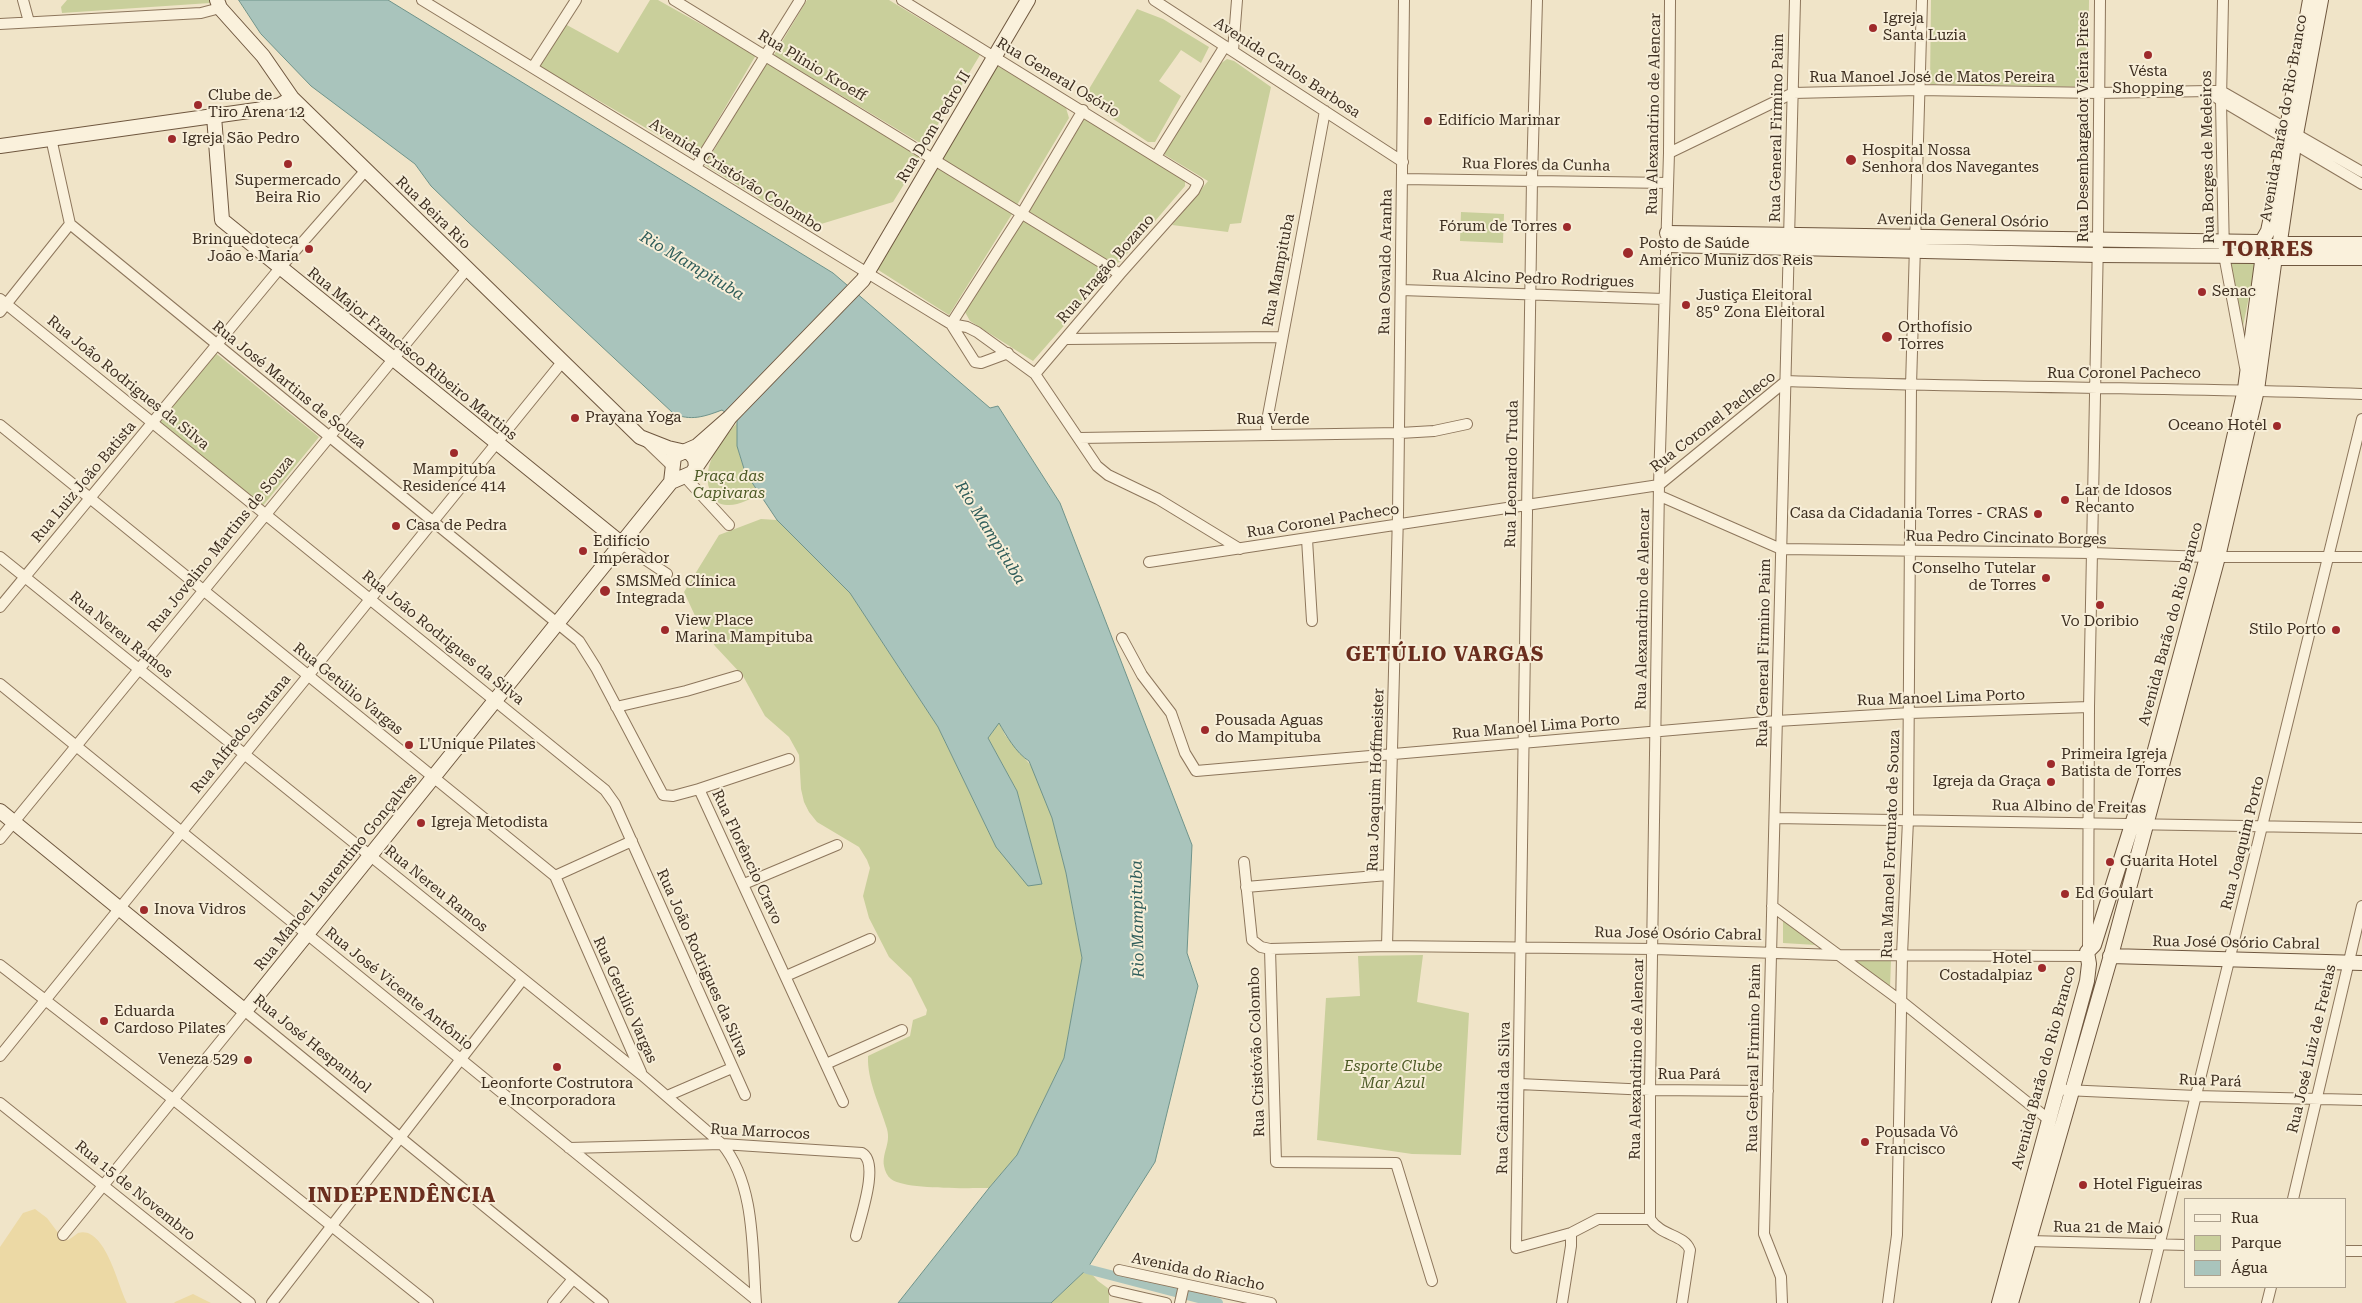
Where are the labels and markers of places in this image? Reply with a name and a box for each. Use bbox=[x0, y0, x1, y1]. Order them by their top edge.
place label: Igreja Santa Luzia bbox=[1883, 10, 1966, 45]
marker: Igreja Santa Luzia bbox=[1867, 22, 1879, 34]
marker: Vésta Shopping bbox=[2142, 49, 2154, 61]
place label: Vésta Shopping bbox=[2113, 63, 2183, 98]
place label: Clube de Tiro Arena 12 bbox=[208, 87, 305, 122]
marker: Clube de Tiro Arena 12 bbox=[192, 99, 204, 111]
place label: Edifício Marimar bbox=[1438, 112, 1560, 130]
marker: Edifício Marimar bbox=[1422, 115, 1434, 127]
place label: Igreja São Pedro bbox=[182, 130, 300, 148]
marker: Igreja São Pedro bbox=[166, 133, 178, 145]
place label: Hospital Nossa Senhora dos Navegantes bbox=[1862, 142, 2039, 177]
marker: Hospital Nossa Senhora dos Navegantes bbox=[1844, 153, 1858, 167]
marker: Supermercado Beira Rio bbox=[282, 158, 294, 170]
place label: Supermercado Beira Rio bbox=[235, 172, 341, 207]
place label: Fórum de Torres bbox=[1439, 218, 1557, 236]
marker: Fórum de Torres bbox=[1561, 221, 1573, 233]
place label: Brinquedoteca João e Maria bbox=[192, 231, 299, 266]
place label: Posto de Saúde Américo Muniz dos Reis bbox=[1639, 235, 1813, 270]
marker: Brinquedoteca João e Maria bbox=[303, 243, 315, 255]
marker: Posto de Saúde Américo Muniz dos Reis bbox=[1621, 246, 1635, 260]
place label: Senac bbox=[2212, 283, 2256, 301]
marker: Senac bbox=[2196, 286, 2208, 298]
place label: Justiça Eleitoral 85° Zona Eleitoral bbox=[1696, 287, 1825, 322]
marker: Justiça Eleitoral 85° Zona Eleitoral bbox=[1680, 299, 1692, 311]
place label: Orthofísio Torres bbox=[1898, 319, 1972, 354]
marker: Orthofísio Torres bbox=[1880, 330, 1894, 344]
place label: Prayana Yoga bbox=[585, 409, 681, 427]
marker: Prayana Yoga bbox=[569, 412, 581, 424]
place label: Oceano Hotel bbox=[2168, 417, 2267, 435]
marker: Oceano Hotel bbox=[2271, 420, 2283, 432]
marker: Mampituba Residence 414 bbox=[448, 447, 460, 459]
place label: Mampituba Residence 414 bbox=[402, 461, 506, 496]
place label: Lar de Idosos Recanto bbox=[2075, 482, 2172, 517]
marker: Lar de Idosos Recanto bbox=[2059, 494, 2071, 506]
place label: Casa da Cidadania Torres - CRAS bbox=[1790, 505, 2028, 523]
marker: Casa da Cidadania Torres - CRAS bbox=[2032, 508, 2044, 520]
place label: Casa de Pedra bbox=[406, 517, 507, 535]
marker: Casa de Pedra bbox=[390, 520, 402, 532]
place label: Edifício Imperador bbox=[593, 533, 669, 568]
marker: Edifício Imperador bbox=[577, 545, 589, 557]
place label: Conselho Tutelar de Torres bbox=[1912, 560, 2036, 595]
marker: Conselho Tutelar de Torres bbox=[2040, 572, 2052, 584]
place label: SMSMed Clínica Integrada bbox=[616, 573, 736, 608]
marker: SMSMed Clínica Integrada bbox=[598, 584, 612, 598]
marker: Vo Doribio bbox=[2094, 599, 2106, 611]
place label: View Place Marina Mampituba bbox=[675, 612, 813, 647]
place label: Vo Doribio bbox=[2061, 613, 2139, 631]
place label: Stilo Porto bbox=[2249, 621, 2326, 639]
marker: View Place Marina Mampituba bbox=[659, 624, 671, 636]
marker: Stilo Porto bbox=[2330, 624, 2342, 636]
place label: Pousada Aguas do Mampituba bbox=[1215, 712, 1323, 747]
marker: Pousada Aguas do Mampituba bbox=[1199, 724, 1211, 736]
place label: L'Unique Pilates bbox=[419, 736, 536, 754]
marker: L'Unique Pilates bbox=[403, 739, 415, 751]
place label: Primeira Igreja Batista de Torres bbox=[2061, 746, 2181, 781]
marker: Primeira Igreja Batista de Torres bbox=[2045, 758, 2057, 770]
place label: Igreja da Graça bbox=[1932, 773, 2041, 791]
marker: Igreja da Graça bbox=[2045, 776, 2057, 788]
place label: Igreja Metodista bbox=[431, 814, 548, 832]
marker: Igreja Metodista bbox=[415, 817, 427, 829]
place label: Guarita Hotel bbox=[2120, 853, 2218, 871]
marker: Guarita Hotel bbox=[2104, 856, 2116, 868]
place label: Ed Goulart bbox=[2075, 885, 2153, 903]
marker: Ed Goulart bbox=[2059, 888, 2071, 900]
place label: Inova Vidros bbox=[154, 901, 246, 919]
marker: Inova Vidros bbox=[138, 904, 150, 916]
place label: Hotel Costadalpiaz bbox=[1939, 950, 2032, 985]
marker: Hotel Costadalpiaz bbox=[2036, 962, 2048, 974]
place label: Eduarda Cardoso Pilates bbox=[114, 1003, 226, 1038]
marker: Eduarda Cardoso Pilates bbox=[98, 1015, 110, 1027]
place label: Veneza 529 bbox=[158, 1051, 238, 1069]
marker: Veneza 529 bbox=[242, 1054, 254, 1066]
marker: Leonforte Costrutora e Incorporadora bbox=[551, 1061, 563, 1073]
place label: Leonforte Costrutora e Incorporadora bbox=[481, 1075, 633, 1110]
place label: Pousada Vô Francisco bbox=[1875, 1124, 1958, 1159]
marker: Pousada Vô Francisco bbox=[1859, 1136, 1871, 1148]
place label: Hotel Figueiras bbox=[2093, 1176, 2202, 1194]
marker: Hotel Figueiras bbox=[2077, 1179, 2089, 1191]

